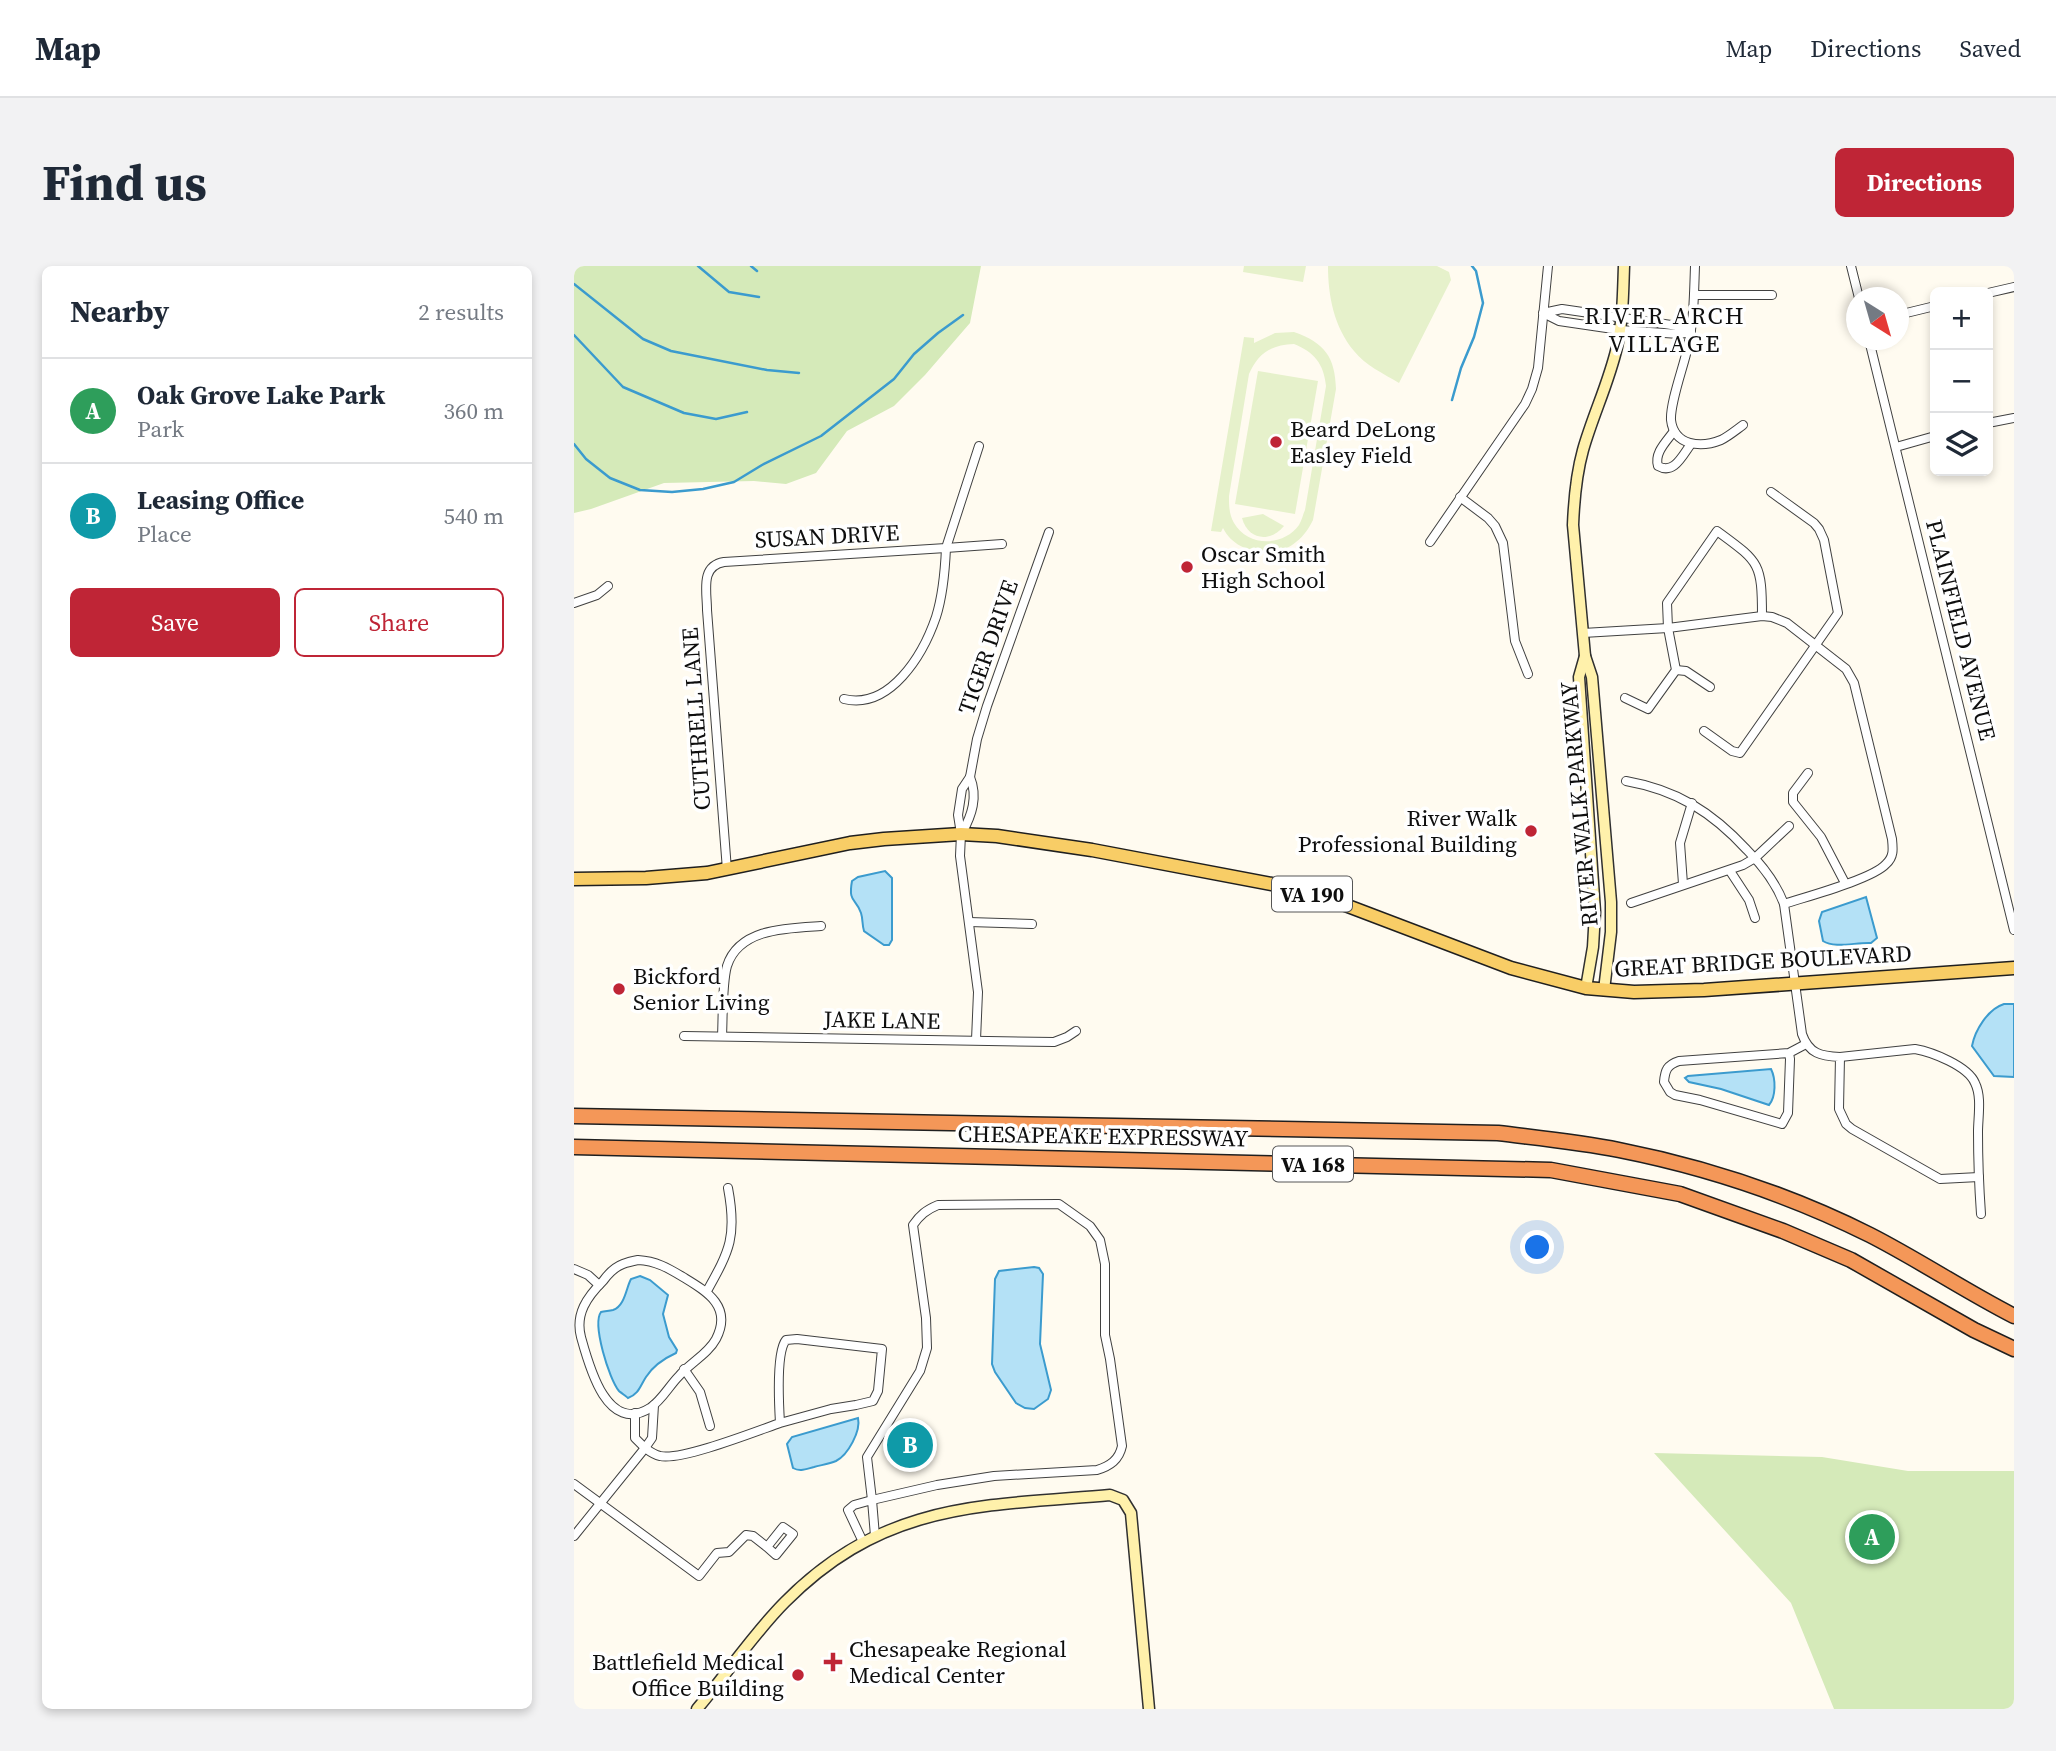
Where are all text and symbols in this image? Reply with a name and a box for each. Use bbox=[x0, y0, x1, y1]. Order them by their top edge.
text: Map bbox=[35, 26, 101, 71]
text: Map bbox=[1725, 32, 1772, 65]
text: Directions bbox=[1810, 32, 1921, 65]
text: Saved bbox=[1959, 32, 2021, 65]
button: Directions bbox=[1835, 148, 2014, 217]
text: Find us bbox=[42, 149, 207, 216]
north arrow bbox=[1846, 287, 1909, 350]
map controls bbox=[1930, 287, 1993, 476]
button: + bbox=[1930, 287, 1993, 350]
text: Nearby bbox=[70, 291, 169, 332]
text: 2 results bbox=[418, 296, 504, 328]
district label: RIVER ARCH VILLAGE bbox=[1584, 299, 1746, 360]
button: − bbox=[1930, 350, 1993, 413]
text: Oak Grove Lake Park bbox=[137, 377, 385, 413]
text: A bbox=[85, 395, 101, 427]
text: 360 m bbox=[443, 395, 504, 427]
text: Park bbox=[137, 413, 184, 445]
place label: Beard DeLong Easley Field bbox=[1290, 413, 1436, 471]
button: layers bbox=[1930, 413, 1993, 476]
marker: Beard DeLong Easley Field bbox=[1268, 434, 1284, 450]
text: Leasing Office bbox=[137, 482, 304, 518]
text: B bbox=[86, 500, 100, 532]
text: 540 m bbox=[443, 500, 504, 532]
street label: SUSAN DRIVE bbox=[754, 516, 900, 556]
street label: PLAINFIELD AVENUE bbox=[1918, 516, 2004, 744]
text: Place bbox=[137, 518, 192, 550]
place label: Oscar Smith High School bbox=[1201, 538, 1326, 596]
marker: Oscar Smith High School bbox=[1179, 559, 1195, 575]
street label: TIGER DRIVE bbox=[950, 575, 1026, 718]
button: Save bbox=[70, 588, 280, 657]
button: Share bbox=[294, 588, 504, 657]
street label: CUTHRELL LANE bbox=[674, 626, 718, 812]
street label: RIVER WALK PARKWAY bbox=[1552, 680, 1606, 928]
place label: River Walk Professional Building bbox=[1298, 802, 1517, 860]
marker: River Walk Professional Building bbox=[1523, 823, 1539, 839]
road number: VA 190 bbox=[1272, 876, 1352, 912]
street label: GREAT BRIDGE BOULEVARD bbox=[1613, 937, 1913, 985]
place label: Bickford Senior Living bbox=[633, 960, 770, 1018]
marker: Bickford Senior Living bbox=[611, 981, 627, 997]
street label: JAKE LANE bbox=[822, 1003, 941, 1037]
street label: CHESAPEAKE EXPRESSWAY bbox=[957, 1117, 1249, 1155]
road number: VA 168 bbox=[1273, 1146, 1353, 1182]
your location bbox=[1520, 1230, 1554, 1264]
pin: B bbox=[887, 1419, 933, 1471]
pin: A bbox=[1849, 1511, 1895, 1563]
place label: Chesapeake Regional Medical Center bbox=[849, 1633, 1067, 1691]
place label: Battlefield Medical Office Building bbox=[592, 1646, 784, 1704]
marker: Chesapeake Regional Medical Center bbox=[823, 1652, 843, 1672]
marker: Battlefield Medical Office Building bbox=[790, 1667, 806, 1683]

